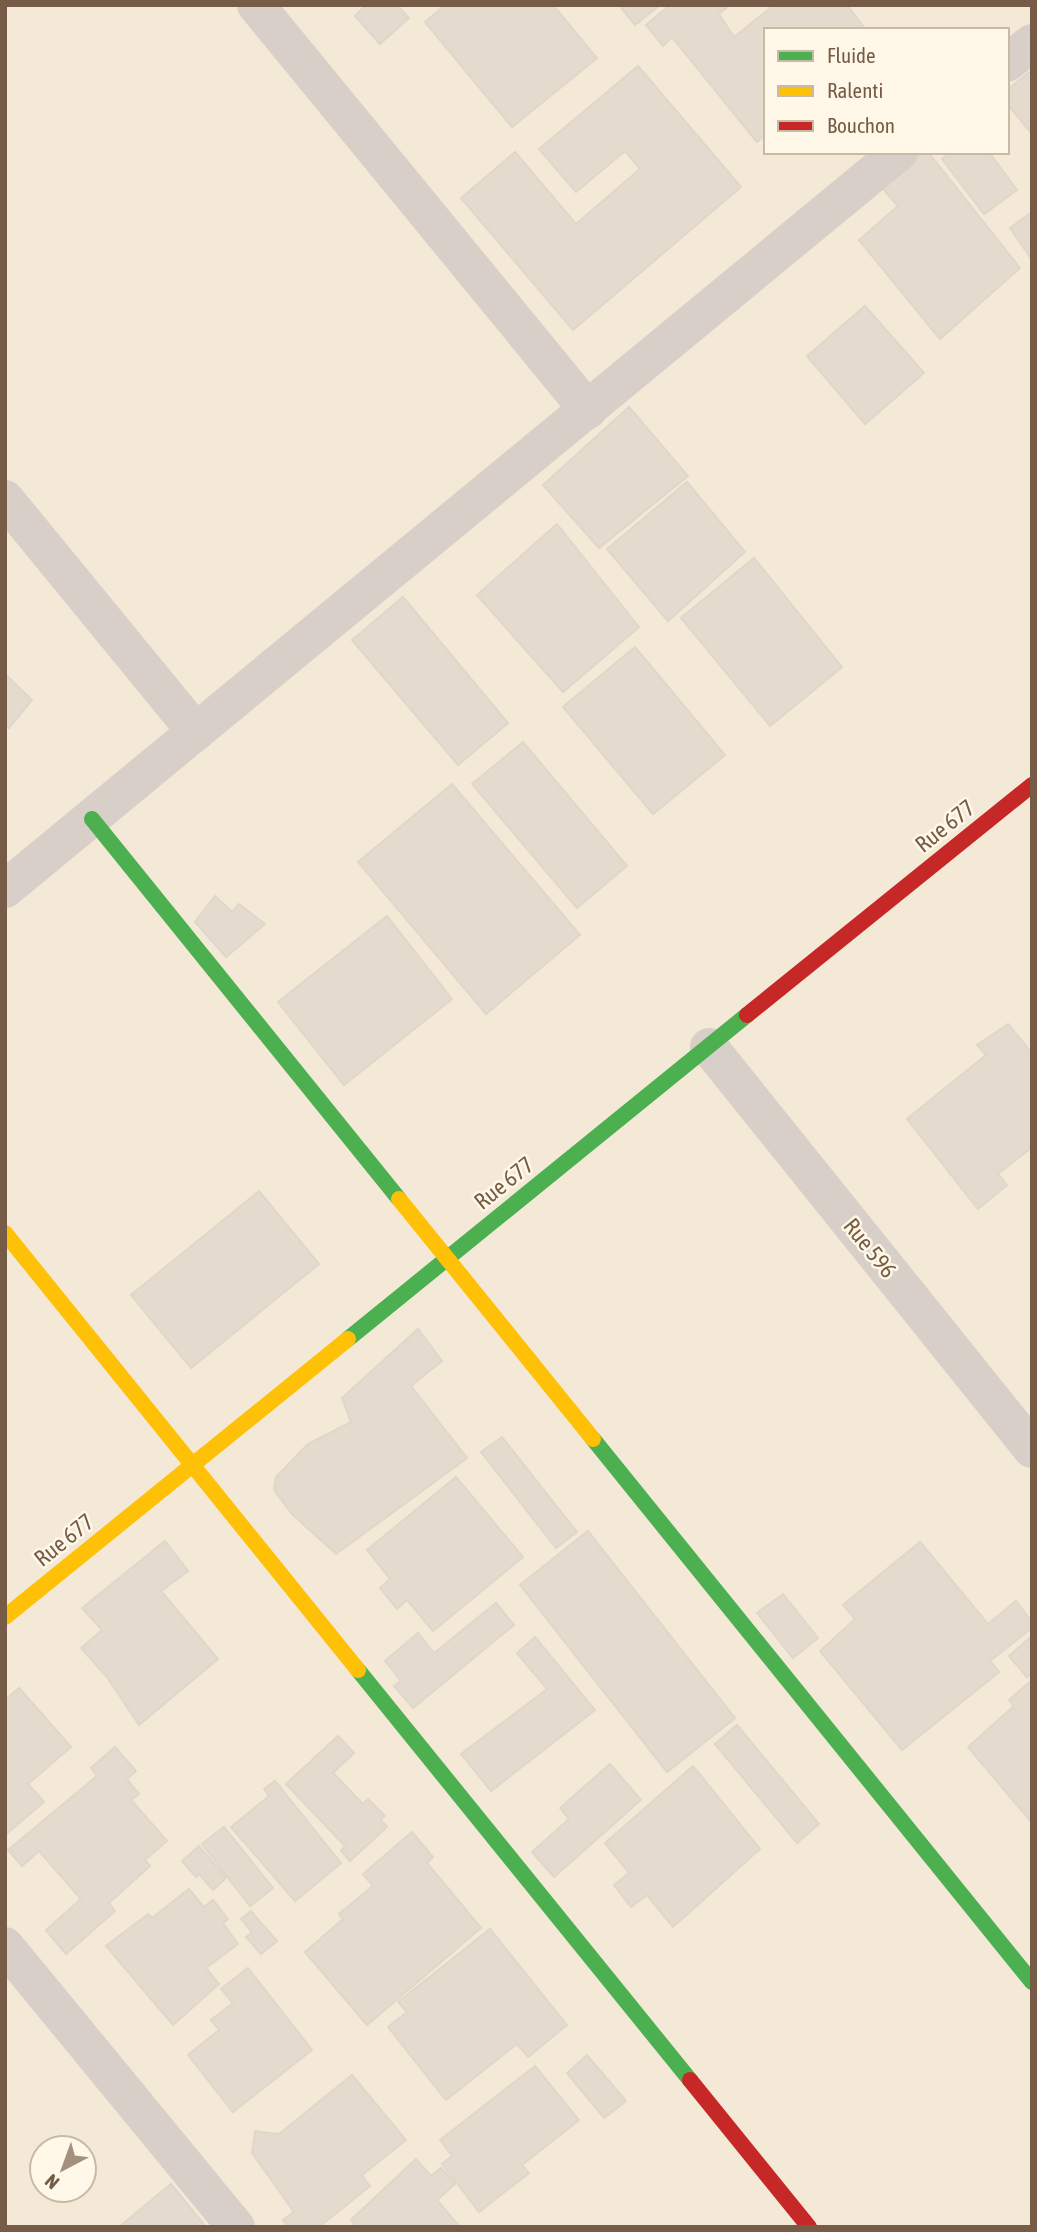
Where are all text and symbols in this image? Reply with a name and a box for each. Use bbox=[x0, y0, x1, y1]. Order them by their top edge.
legend bbox=[764, 28, 1009, 154]
text: Fluide bbox=[827, 43, 876, 67]
text: Ralenti bbox=[827, 78, 883, 102]
text: Bouchon bbox=[827, 113, 895, 137]
street label: Rue 677 bbox=[910, 794, 980, 858]
street label: Rue 677 bbox=[469, 1151, 539, 1215]
street label: Rue 596 bbox=[838, 1213, 902, 1283]
street label: Rue 677 bbox=[29, 1508, 99, 1572]
north arrow bbox=[28, 2134, 98, 2204]
text: N bbox=[40, 2170, 63, 2194]

